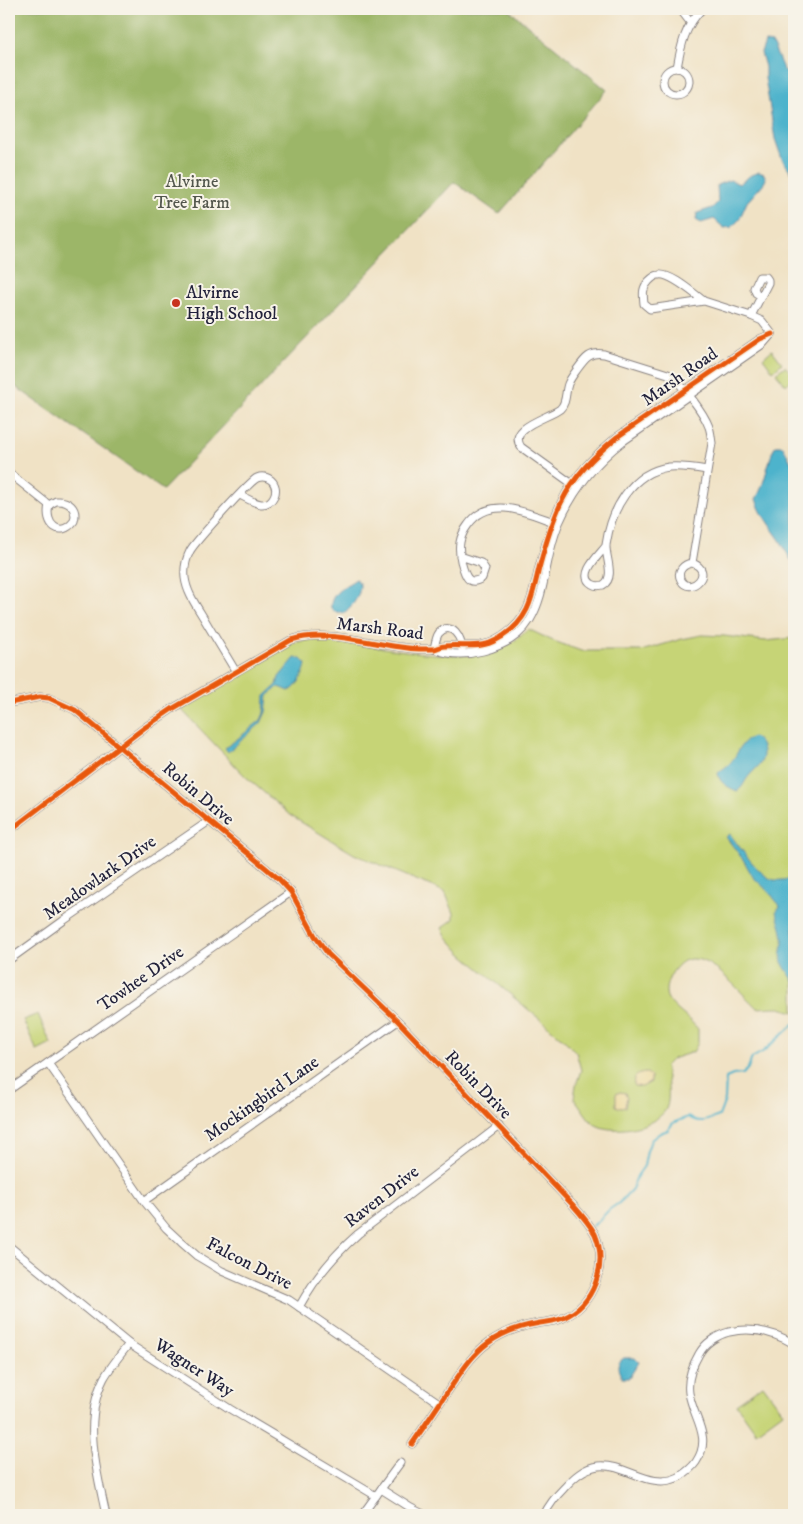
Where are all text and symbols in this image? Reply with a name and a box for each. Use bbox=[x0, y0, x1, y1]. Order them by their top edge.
park label: Alvirne Tree Farm bbox=[154, 171, 230, 214]
place label: Alvirne High School bbox=[186, 282, 278, 325]
marker: Alvirne High School bbox=[170, 297, 182, 309]
street label: Marsh Road bbox=[638, 343, 722, 411]
street label: Marsh Road bbox=[335, 613, 425, 645]
street label: Robin Drive bbox=[158, 758, 238, 830]
street label: Meadowlark Drive bbox=[39, 831, 161, 925]
street label: Towhee Drive bbox=[94, 941, 188, 1017]
street label: Robin Drive bbox=[440, 1046, 516, 1124]
street label: Mockingbird Lane bbox=[201, 1051, 323, 1147]
street label: Raven Drive bbox=[340, 1161, 424, 1233]
street label: Falcon Drive bbox=[202, 1233, 296, 1295]
street label: Wagner Way bbox=[149, 1334, 238, 1402]

